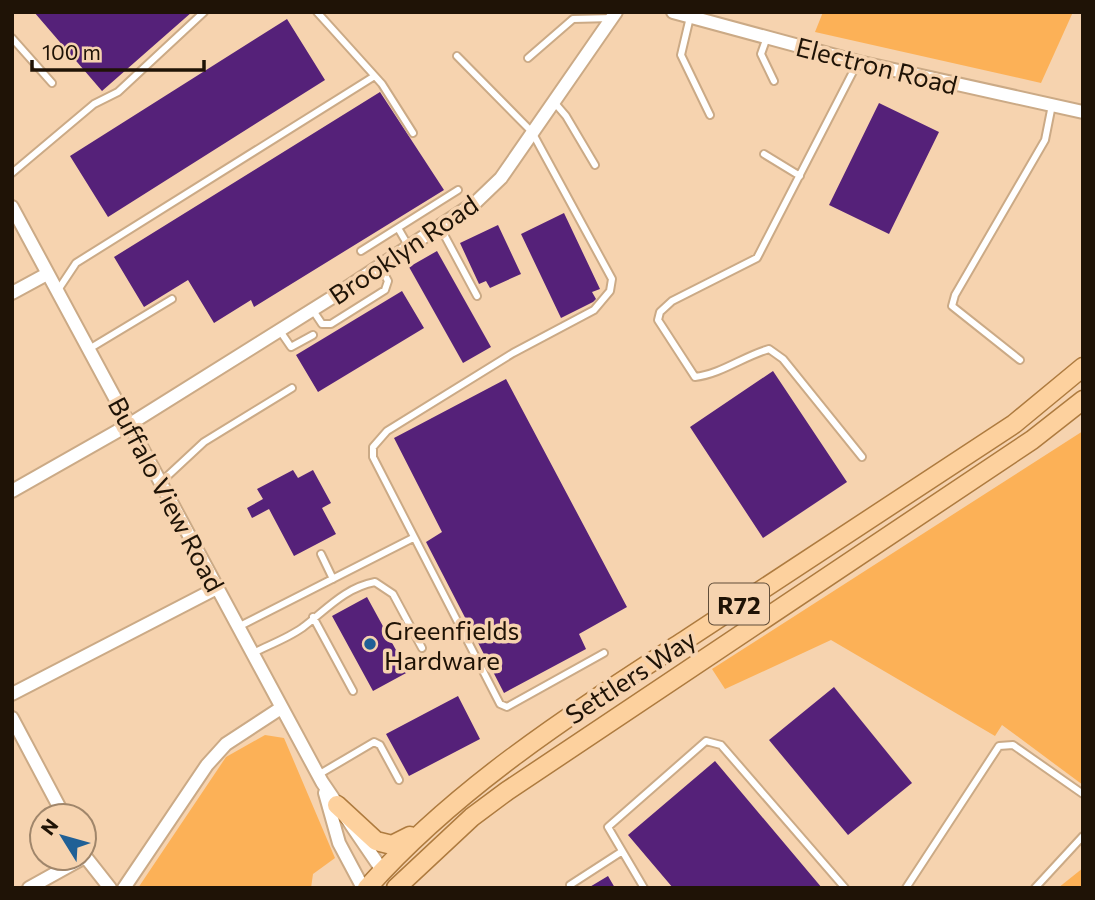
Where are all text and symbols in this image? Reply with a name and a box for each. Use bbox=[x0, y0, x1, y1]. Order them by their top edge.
scale bar bbox=[32, 28, 203, 72]
street label: Electron Road bbox=[793, 30, 961, 100]
text: 100 m bbox=[42, 39, 101, 64]
street label: Brooklyn Road bbox=[323, 188, 483, 310]
street label: Buffalo View Road bbox=[103, 391, 231, 597]
road number: R72 bbox=[709, 584, 769, 624]
place label: Greenfields Hardware bbox=[384, 614, 519, 675]
street label: Settlers Way bbox=[559, 622, 701, 730]
marker: Greenfields Hardware bbox=[362, 636, 378, 652]
north arrow bbox=[28, 802, 98, 872]
text: N bbox=[36, 814, 63, 839]

